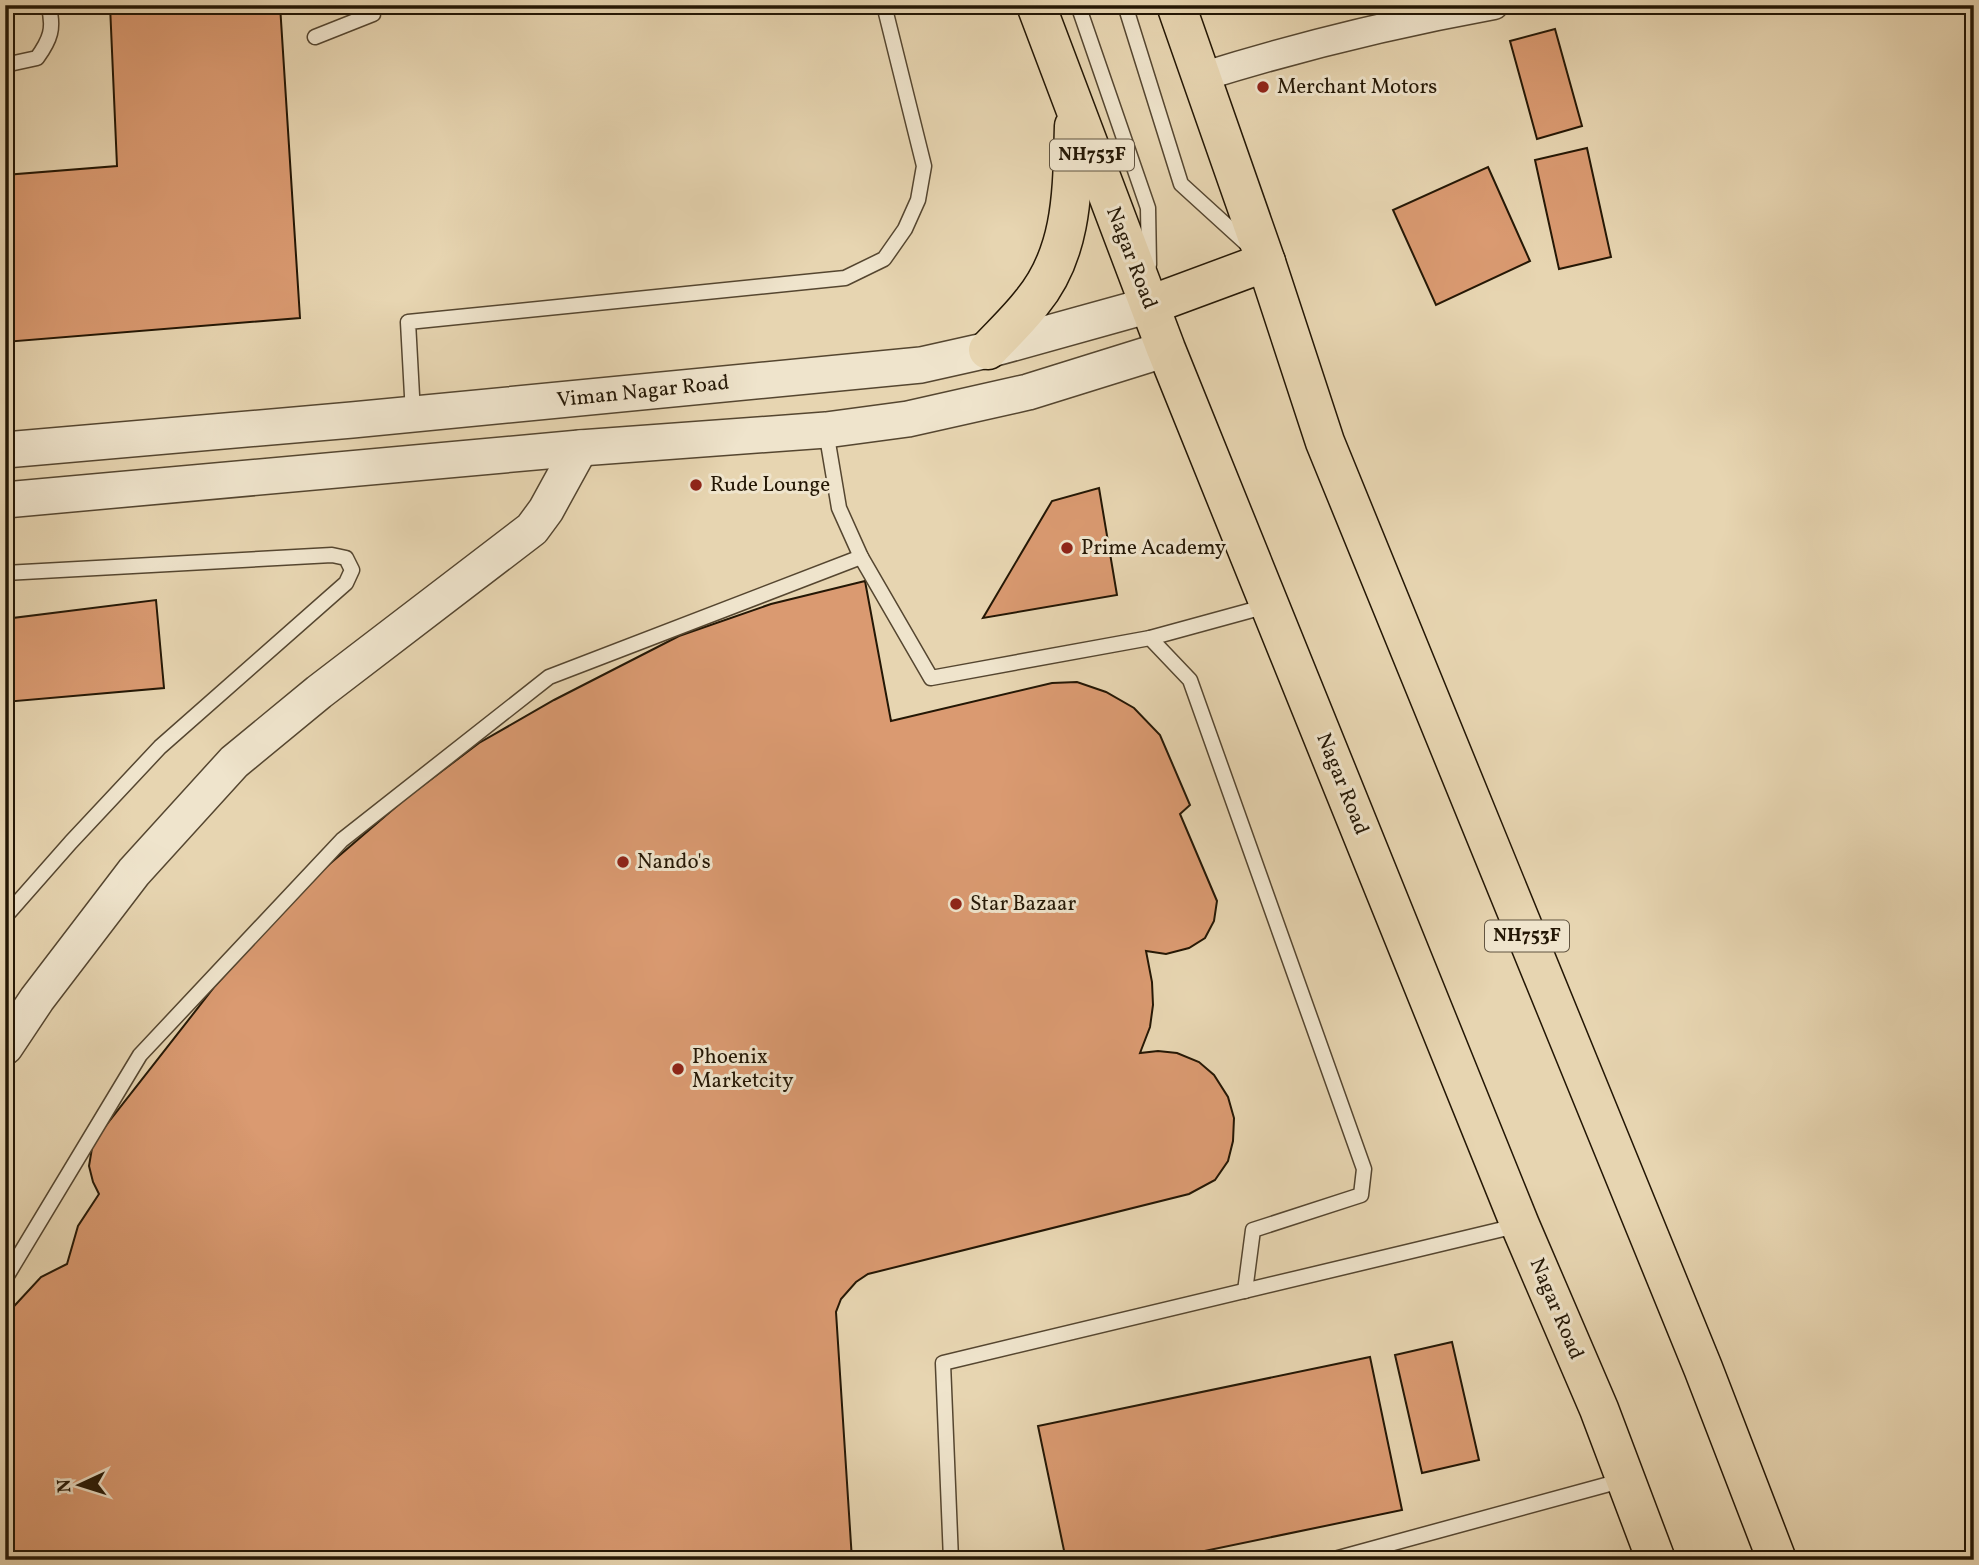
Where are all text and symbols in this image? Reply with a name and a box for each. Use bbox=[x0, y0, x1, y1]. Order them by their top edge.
place label: Merchant Motors bbox=[1277, 73, 1437, 102]
marker: Merchant Motors bbox=[1255, 79, 1271, 95]
road number: NH753F bbox=[1050, 140, 1134, 170]
street label: Nagar Road bbox=[1098, 203, 1164, 313]
street label: Viman Nagar Road bbox=[555, 369, 731, 415]
place label: Rude Lounge bbox=[710, 471, 830, 500]
marker: Rude Lounge bbox=[688, 477, 704, 493]
place label: Prime Academy bbox=[1081, 534, 1227, 563]
marker: Prime Academy bbox=[1059, 540, 1075, 556]
street label: Nagar Road bbox=[1308, 729, 1376, 839]
place label: Nando's bbox=[637, 848, 711, 877]
marker: Nando's bbox=[615, 854, 631, 870]
place label: Star Bazaar bbox=[970, 890, 1076, 919]
marker: Star Bazaar bbox=[948, 896, 964, 912]
road number: NH753F bbox=[1485, 920, 1569, 952]
place label: Phoenix Marketcity bbox=[692, 1043, 794, 1096]
marker: Phoenix Marketcity bbox=[670, 1061, 686, 1077]
street label: Nagar Road bbox=[1522, 1254, 1590, 1364]
north arrow bbox=[46, 1450, 116, 1520]
text: N bbox=[52, 1478, 78, 1494]

